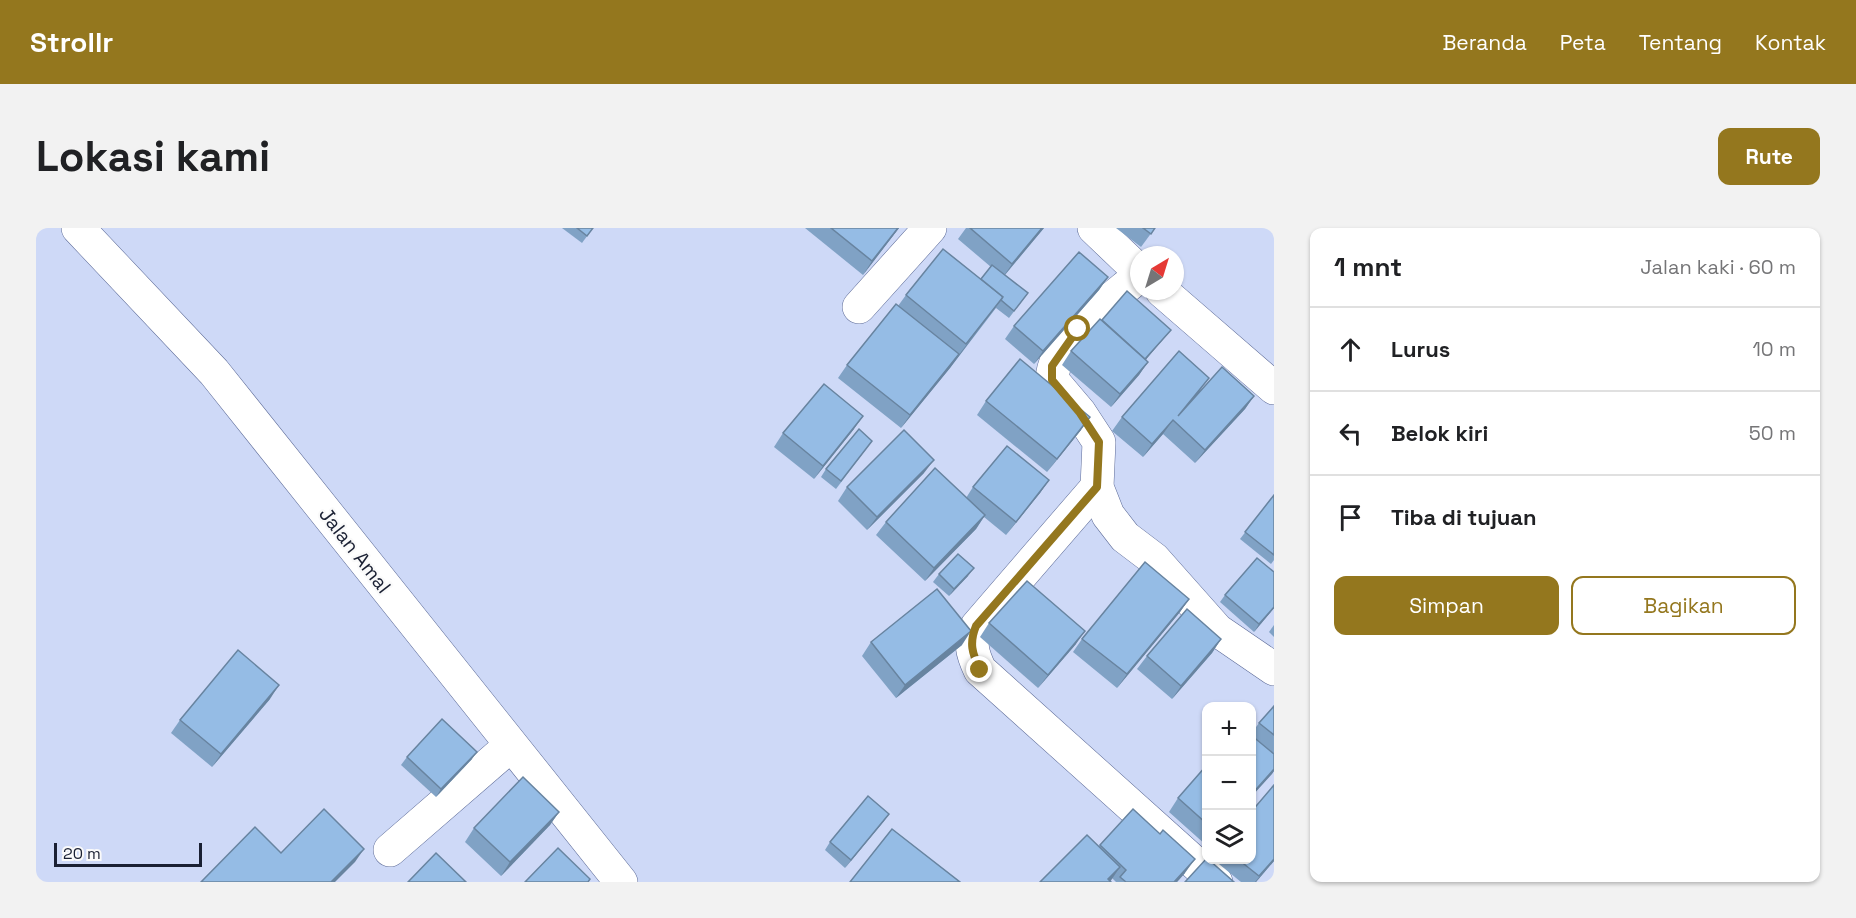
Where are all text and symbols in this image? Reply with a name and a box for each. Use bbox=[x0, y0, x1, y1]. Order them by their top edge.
text: Strollr bbox=[30, 24, 113, 60]
text: Beranda bbox=[1442, 29, 1527, 56]
text: Peta bbox=[1560, 29, 1606, 56]
text: Tentang bbox=[1639, 29, 1722, 56]
text: Kontak bbox=[1755, 29, 1826, 56]
button: Rute bbox=[1718, 128, 1820, 185]
text: Lokasi kami bbox=[36, 130, 270, 183]
north arrow bbox=[1130, 246, 1184, 300]
text: 1 mnt bbox=[1334, 250, 1402, 284]
text: Jalan kaki · 60 m bbox=[1640, 254, 1796, 280]
route start bbox=[1064, 315, 1090, 341]
icon: ahead bbox=[1334, 333, 1367, 366]
text: Lurus bbox=[1391, 335, 1450, 363]
text: 10 m bbox=[1752, 336, 1796, 362]
icon: left bbox=[1334, 417, 1367, 450]
text: Belok kiri bbox=[1391, 419, 1488, 447]
text: 50 m bbox=[1749, 420, 1796, 446]
icon: arrive bbox=[1334, 501, 1367, 534]
street label: Jalan Amal bbox=[313, 502, 397, 598]
text: Tiba di tujuan bbox=[1391, 503, 1537, 531]
button: Simpan bbox=[1334, 576, 1559, 635]
button: Bagikan bbox=[1571, 576, 1796, 635]
route end bbox=[966, 656, 992, 682]
map controls bbox=[1202, 702, 1256, 864]
button: + bbox=[1202, 702, 1256, 756]
button: − bbox=[1202, 756, 1256, 810]
button: layers bbox=[1202, 810, 1256, 864]
scale bar bbox=[54, 840, 202, 868]
text: 20 m bbox=[63, 843, 101, 864]

